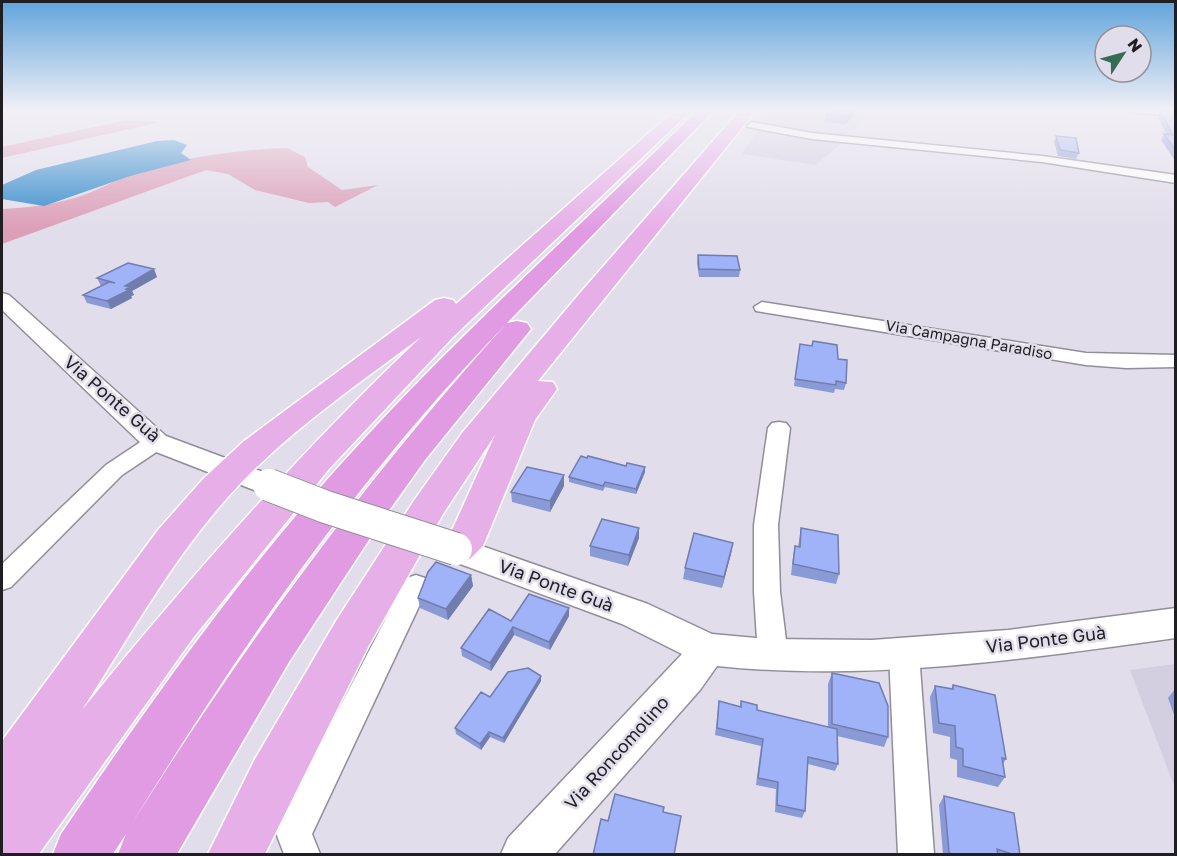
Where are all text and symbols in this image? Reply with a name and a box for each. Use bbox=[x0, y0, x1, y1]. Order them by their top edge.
north arrow bbox=[1093, 24, 1153, 84]
text: N bbox=[1123, 34, 1147, 56]
street label: Via Campagna Paradiso bbox=[884, 315, 1054, 363]
street label: Via Ponte Guà bbox=[60, 350, 165, 446]
street label: Via Ponte Guà bbox=[496, 554, 617, 616]
street label: Via Ponte Guà bbox=[985, 621, 1107, 657]
street label: Via Roncomolino bbox=[559, 691, 673, 814]

